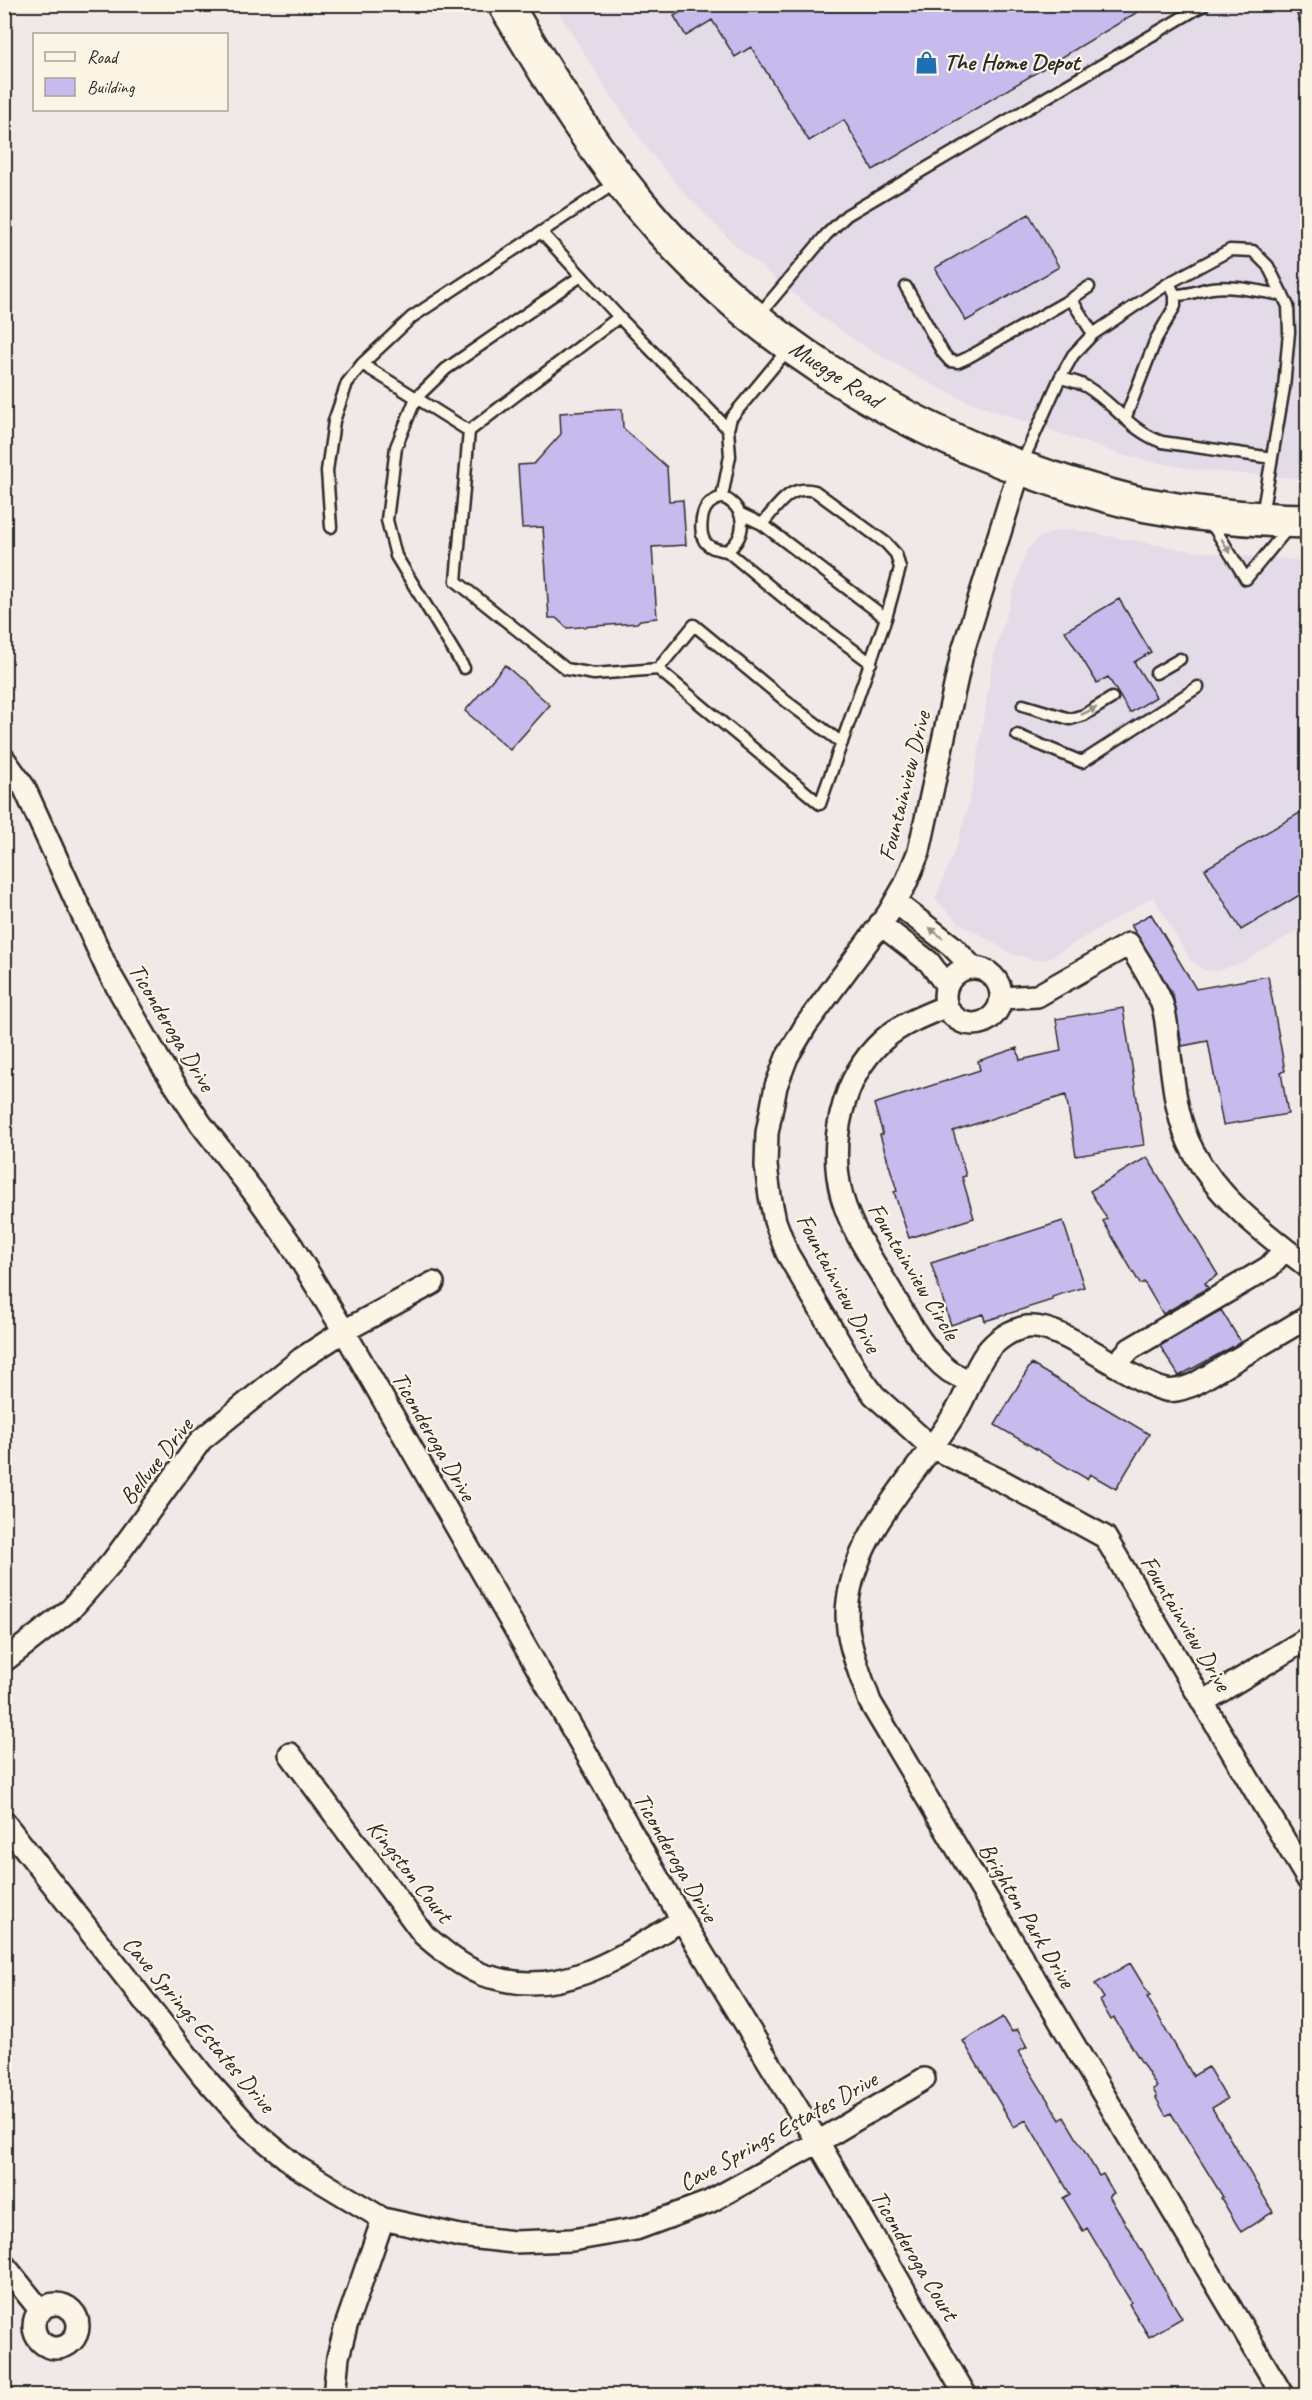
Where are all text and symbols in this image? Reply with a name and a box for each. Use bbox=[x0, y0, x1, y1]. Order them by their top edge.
legend bbox=[33, 33, 228, 111]
text: Road bbox=[87, 46, 120, 68]
place label: The Home Depot bbox=[944, 47, 1082, 77]
shop icon: The Home Depot bbox=[913, 49, 939, 75]
text: Building bbox=[87, 76, 136, 98]
street label: Muegge Road bbox=[784, 333, 891, 417]
one-way arrow bbox=[1220, 538, 1231, 554]
street label: Fountainview Drive bbox=[871, 706, 938, 864]
one-way arrow bbox=[1080, 707, 1097, 716]
one-way arrow bbox=[929, 927, 944, 940]
street label: Ticonderoga Drive bbox=[122, 957, 223, 1098]
street label: Fountainview Circle bbox=[861, 1197, 968, 1347]
street label: Fountainview Drive bbox=[790, 1208, 889, 1360]
street label: Ticonderoga Drive bbox=[385, 1366, 484, 1508]
street label: Bellvue Drive bbox=[113, 1410, 201, 1510]
street label: Fountainview Drive bbox=[1134, 1550, 1239, 1698]
street label: Ticonderoga Drive bbox=[627, 1787, 726, 1929]
street label: Kingston Court bbox=[360, 1814, 461, 1930]
street label: Brighton Park Drive bbox=[972, 1837, 1083, 1995]
street label: Cave Springs Estates Drive bbox=[116, 1929, 283, 2120]
street label: Cave Springs Estates Drive bbox=[674, 2063, 884, 2198]
street label: Ticonderoga Court bbox=[864, 2184, 967, 2327]

